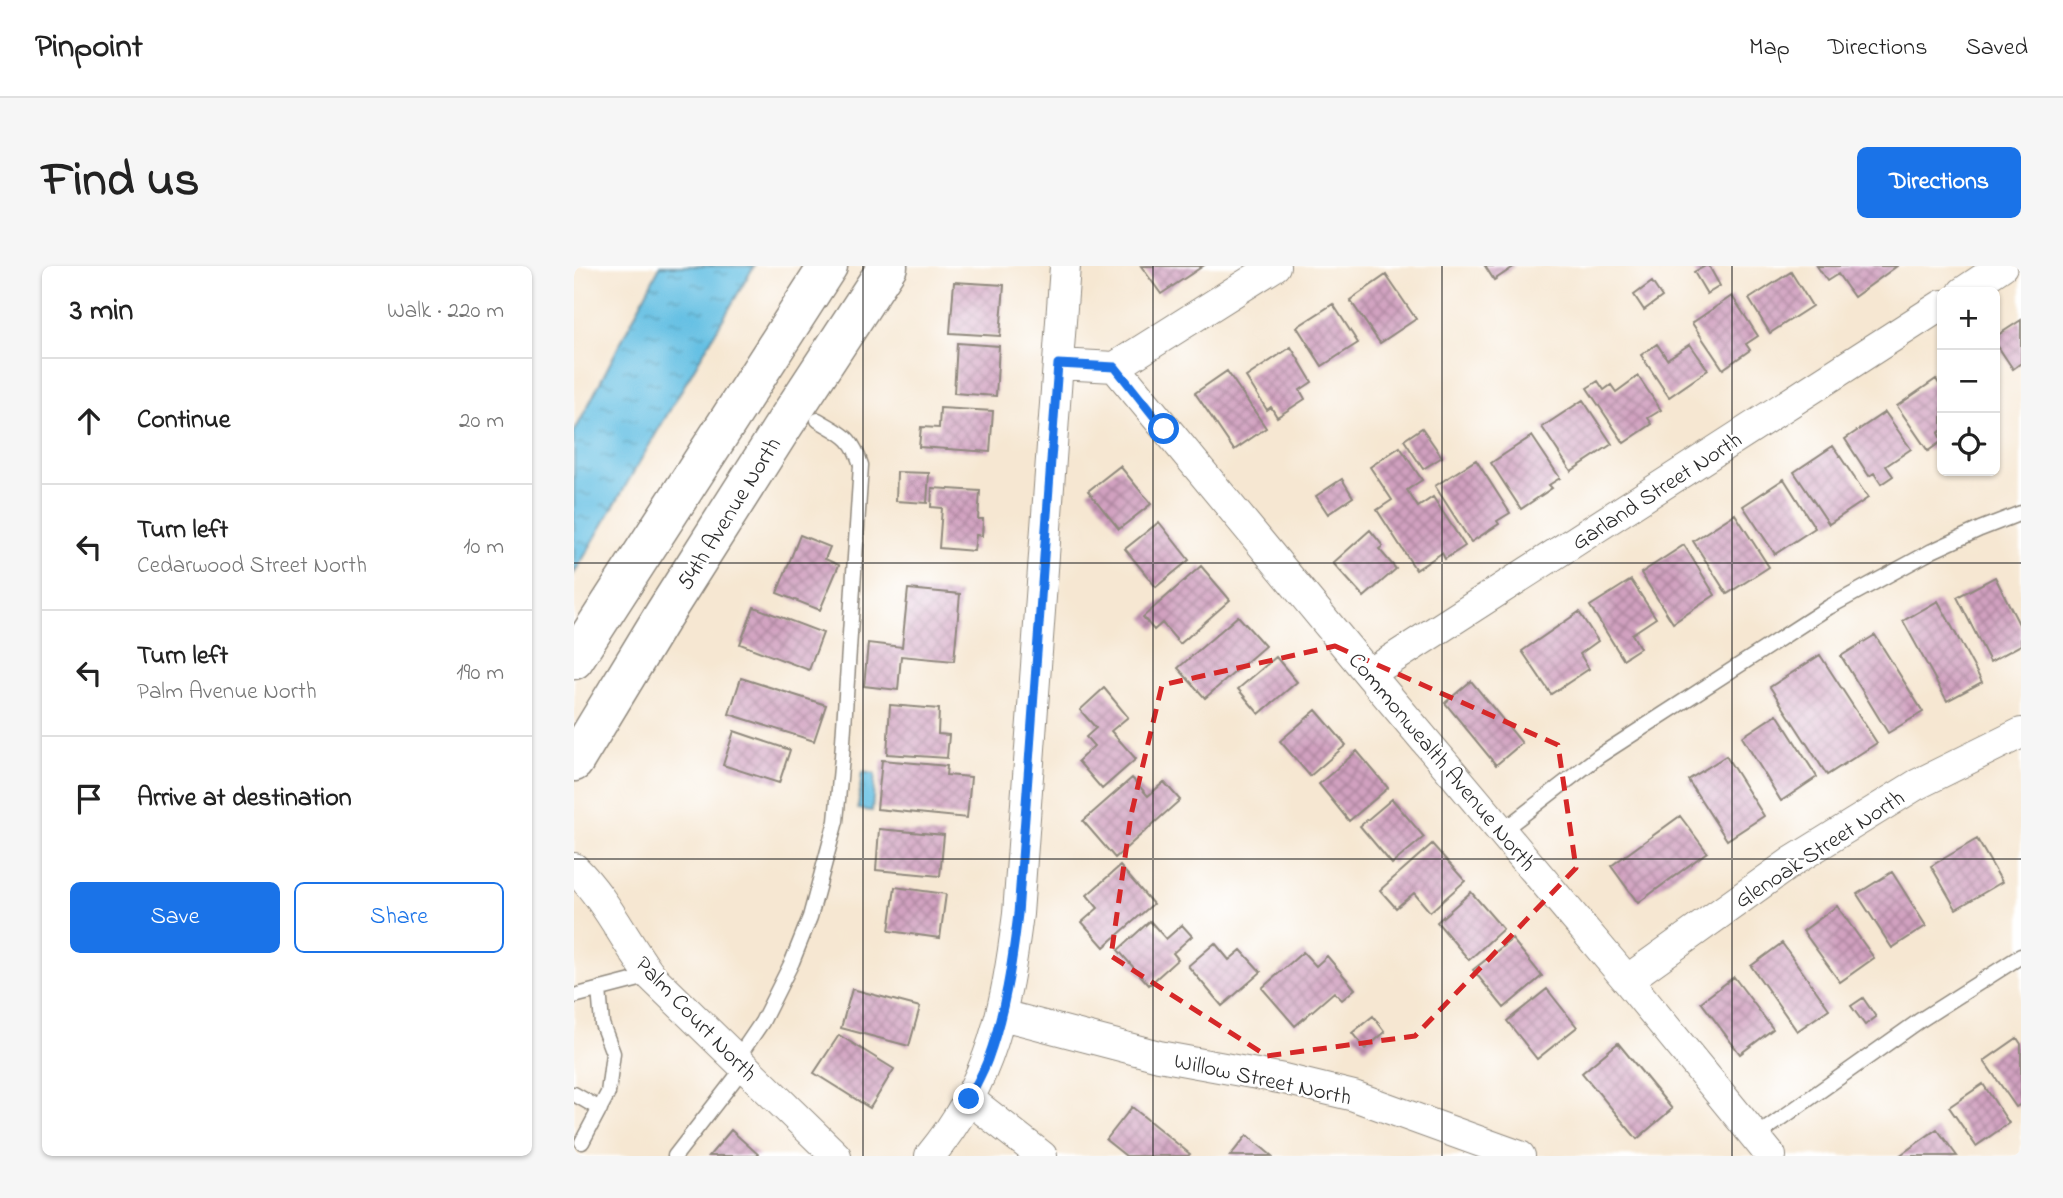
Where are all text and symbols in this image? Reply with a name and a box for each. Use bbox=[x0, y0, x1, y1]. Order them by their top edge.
text: Pinpoint bbox=[35, 24, 143, 72]
text: Map bbox=[1749, 31, 1790, 66]
text: Directions bbox=[1828, 31, 1927, 66]
text: Saved bbox=[1965, 31, 2028, 66]
text: Find us bbox=[42, 146, 199, 218]
button: Directions bbox=[1857, 147, 2021, 218]
map controls bbox=[1937, 287, 2000, 476]
button: + bbox=[1937, 287, 2000, 350]
text: 3 min bbox=[70, 290, 133, 334]
text: Walk · 220 m bbox=[387, 295, 504, 328]
button: − bbox=[1937, 350, 2000, 413]
icon: ahead bbox=[70, 402, 108, 440]
text: Continue bbox=[137, 402, 230, 440]
text: 20 m bbox=[459, 405, 504, 438]
route start bbox=[1148, 413, 1179, 444]
button: locate bbox=[1937, 413, 2000, 476]
street label: Garland Street North bbox=[1566, 425, 1749, 560]
street label: 54th Avenue North bbox=[670, 431, 790, 597]
text: Turn left bbox=[137, 512, 228, 550]
icon: left bbox=[70, 528, 108, 566]
text: 10 m bbox=[463, 531, 504, 564]
text: Cedarwood Street North bbox=[137, 550, 367, 583]
text: Turn left bbox=[137, 638, 228, 676]
street label: Commonwealth Avenue North bbox=[1339, 646, 1543, 879]
icon: left bbox=[70, 654, 108, 692]
text: 190 m bbox=[456, 657, 504, 690]
text: Palm Avenue North bbox=[137, 676, 317, 709]
icon: arrive bbox=[70, 780, 108, 818]
text: Arrive at destination bbox=[137, 780, 352, 818]
street label: Glenoak Street North bbox=[1729, 783, 1912, 918]
button: Save bbox=[70, 882, 280, 953]
button: Share bbox=[294, 882, 504, 953]
street label: Palm Court North bbox=[627, 950, 764, 1090]
street label: Willow Street North bbox=[1171, 1046, 1354, 1115]
route end bbox=[953, 1083, 984, 1114]

